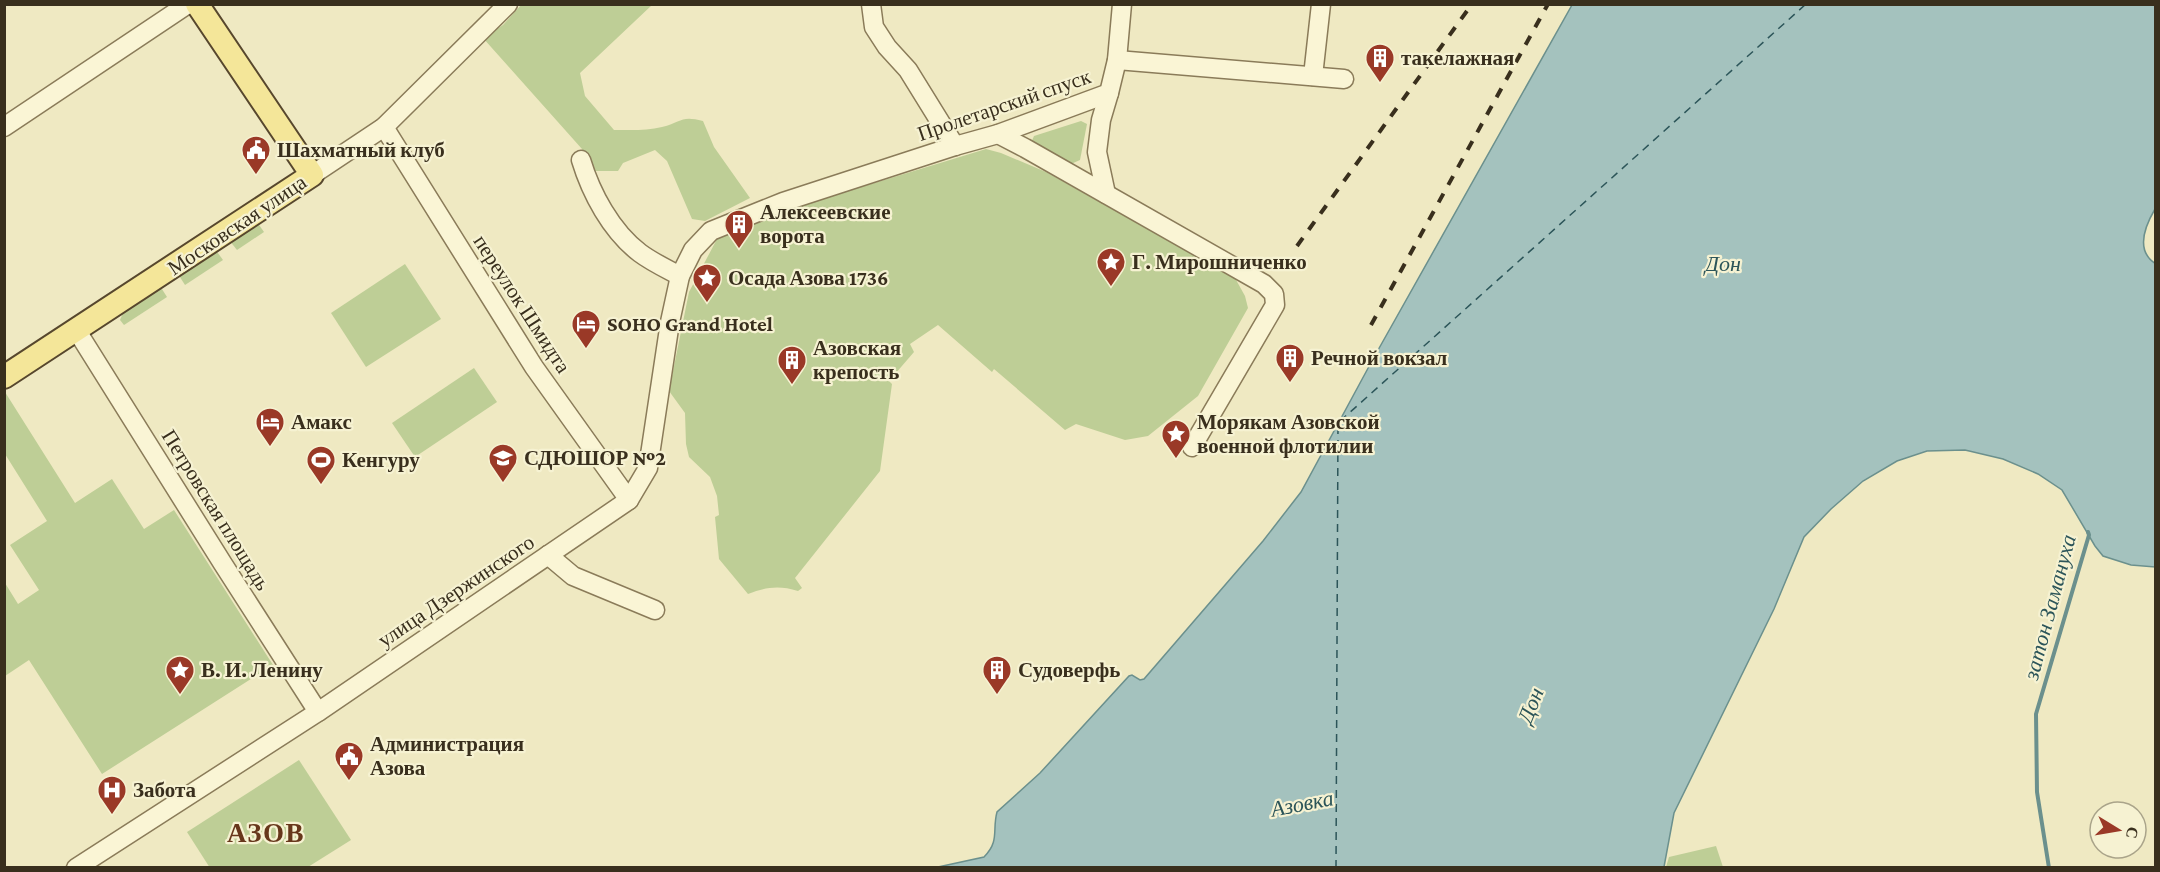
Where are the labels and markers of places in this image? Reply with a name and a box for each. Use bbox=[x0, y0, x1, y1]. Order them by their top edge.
building icon: такелажная bbox=[1364, 42, 1396, 84]
place label: такелажная bbox=[1401, 46, 1514, 70]
public building icon: Шахматный клуб bbox=[240, 134, 272, 176]
place label: Шахматный клуб bbox=[277, 138, 445, 162]
place label: Алексеевские ворота bbox=[760, 200, 891, 248]
building icon: Алексеевские ворота bbox=[723, 208, 755, 250]
place icon: Г. Мирошниченко bbox=[1095, 246, 1127, 288]
place label: Г. Мирошниченко bbox=[1132, 250, 1307, 274]
place icon: Осада Азова 1736 bbox=[691, 262, 723, 304]
place label: Осада Азова 1736 bbox=[728, 266, 888, 290]
hotel icon: SOHO Grand Hotel bbox=[570, 308, 602, 350]
place label: SOHO Grand Hotel bbox=[607, 312, 773, 336]
place label: Азовская крепость bbox=[813, 336, 901, 384]
building icon: Речной вокзал bbox=[1274, 342, 1306, 384]
building icon: Азовская крепость bbox=[776, 344, 808, 386]
place label: Речной вокзал bbox=[1311, 346, 1448, 370]
hotel icon: Амакс bbox=[254, 406, 286, 448]
place label: Амакс bbox=[291, 410, 352, 434]
place label: Морякам Азовской военной флотилии bbox=[1197, 410, 1380, 458]
place icon: Морякам Азовской военной флотилии bbox=[1160, 418, 1192, 460]
school or university icon: СДЮШОР №2 bbox=[487, 442, 519, 484]
sports icon: Кенгуру bbox=[305, 444, 337, 486]
place label: СДЮШОР №2 bbox=[524, 446, 666, 470]
place label: Кенгуру bbox=[342, 448, 420, 472]
place icon: В. И. Ленину bbox=[164, 654, 196, 696]
building icon: Судоверфь bbox=[981, 654, 1013, 696]
place label: В. И. Ленину bbox=[201, 658, 323, 682]
place label: Судоверфь bbox=[1018, 658, 1120, 682]
place label: Администрация Азова bbox=[370, 732, 524, 780]
public building icon: Администрация Азова bbox=[333, 740, 365, 782]
hospital icon: Забота bbox=[96, 774, 128, 816]
place label: Забота bbox=[133, 778, 197, 802]

